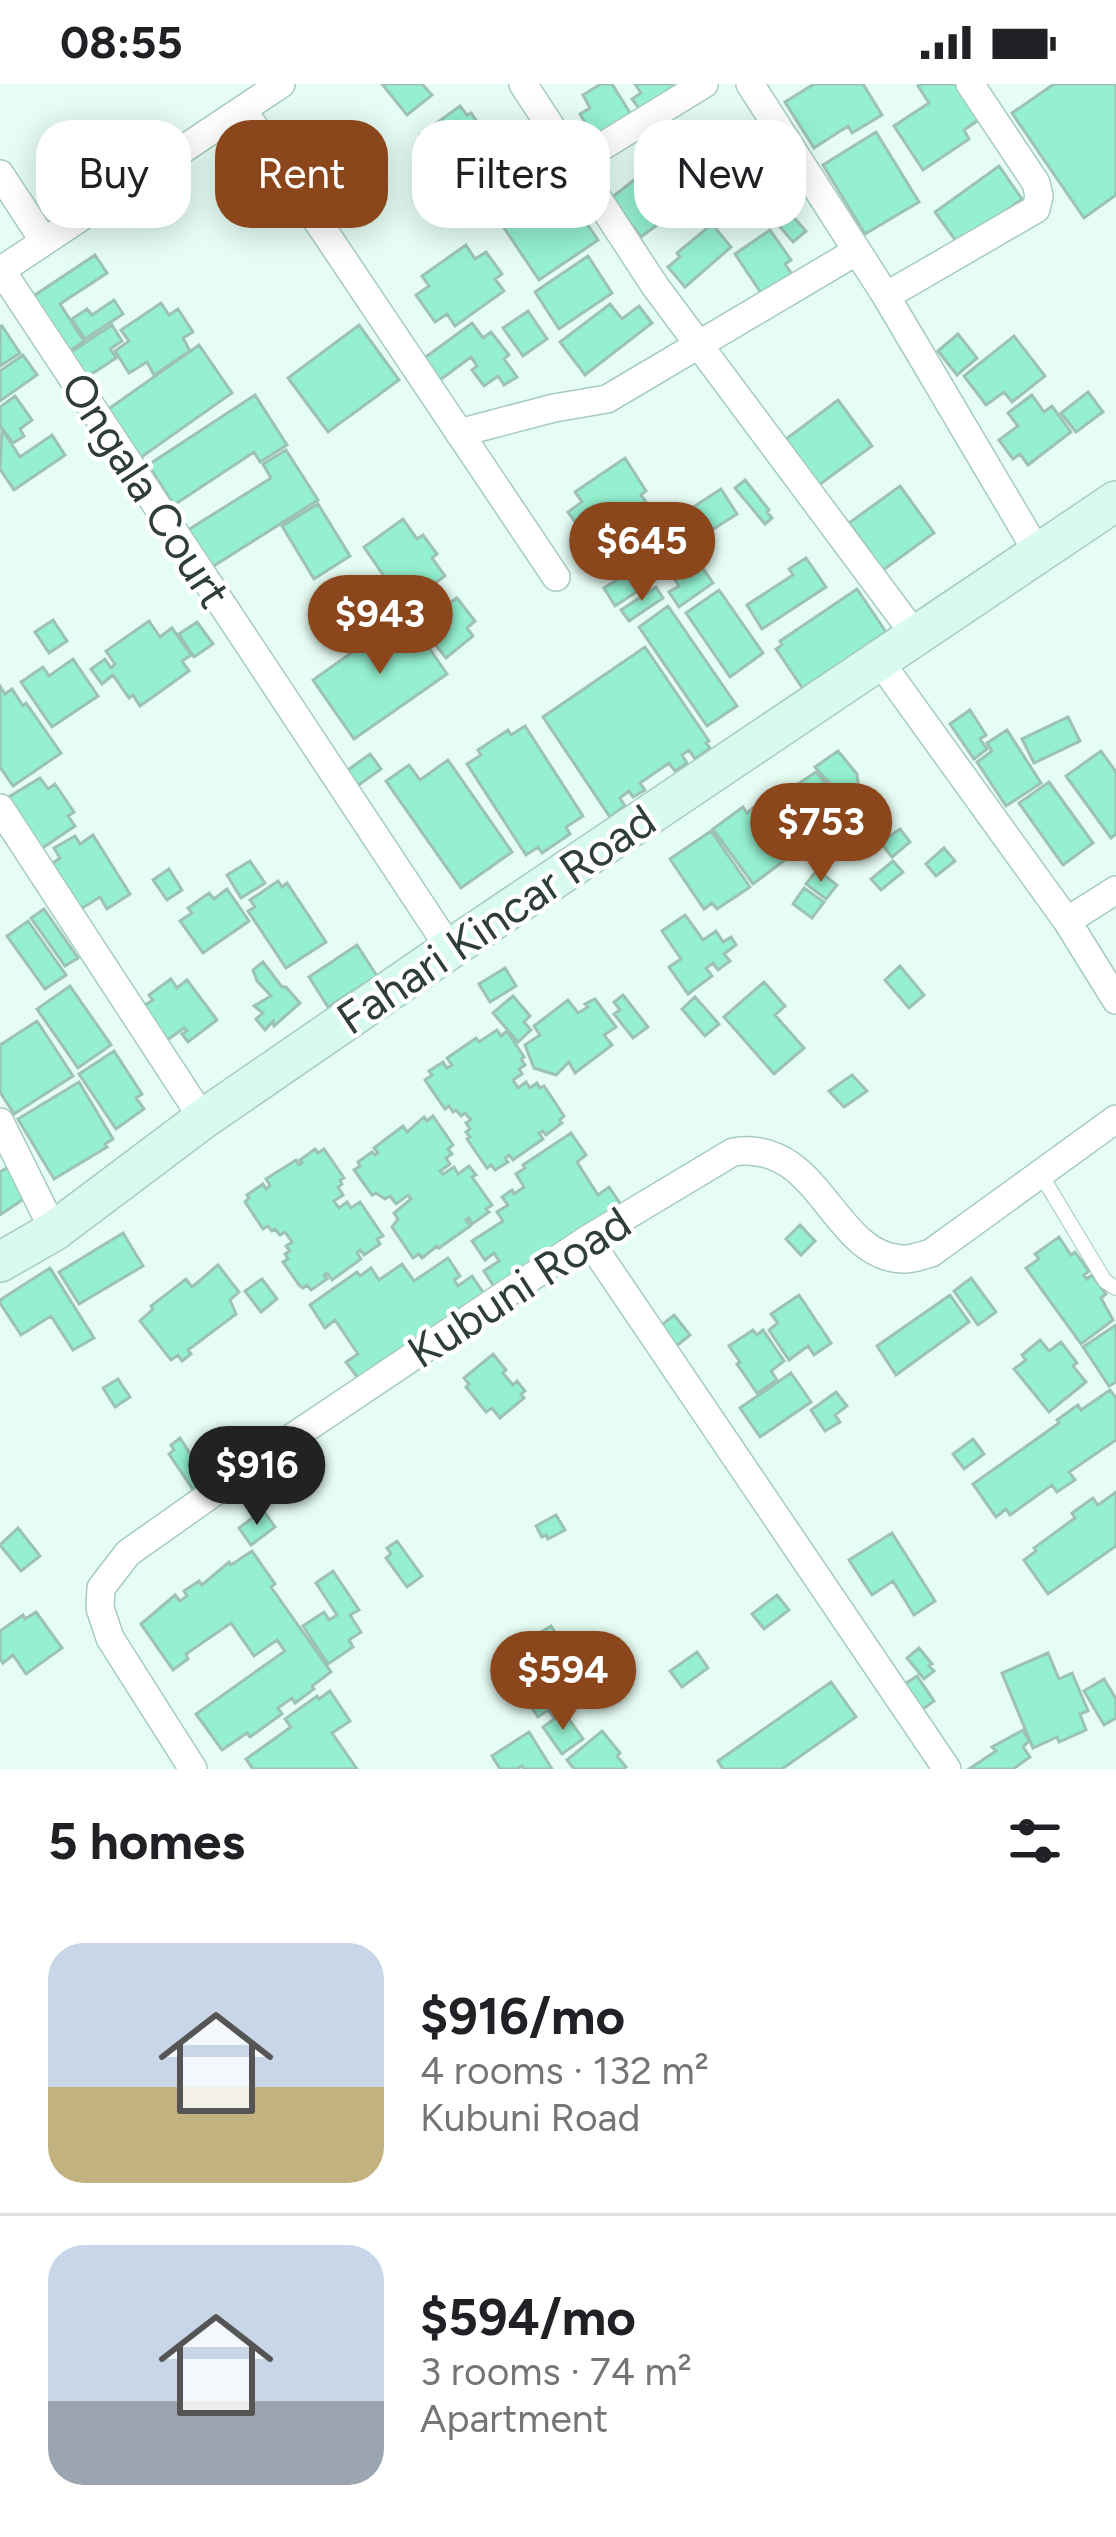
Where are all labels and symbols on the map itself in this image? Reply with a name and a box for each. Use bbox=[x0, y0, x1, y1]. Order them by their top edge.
street label: Ongala Court bbox=[50, 362, 242, 618]
pin: $645 bbox=[571, 502, 713, 604]
pin: $943 bbox=[309, 575, 451, 677]
pin: $753 bbox=[750, 783, 892, 885]
street label: Fahari Kincar Road bbox=[327, 793, 665, 1045]
street label: Kubuni Road bbox=[398, 1195, 640, 1379]
pin: $916 bbox=[186, 1426, 328, 1528]
pin: $594 bbox=[492, 1631, 634, 1733]

